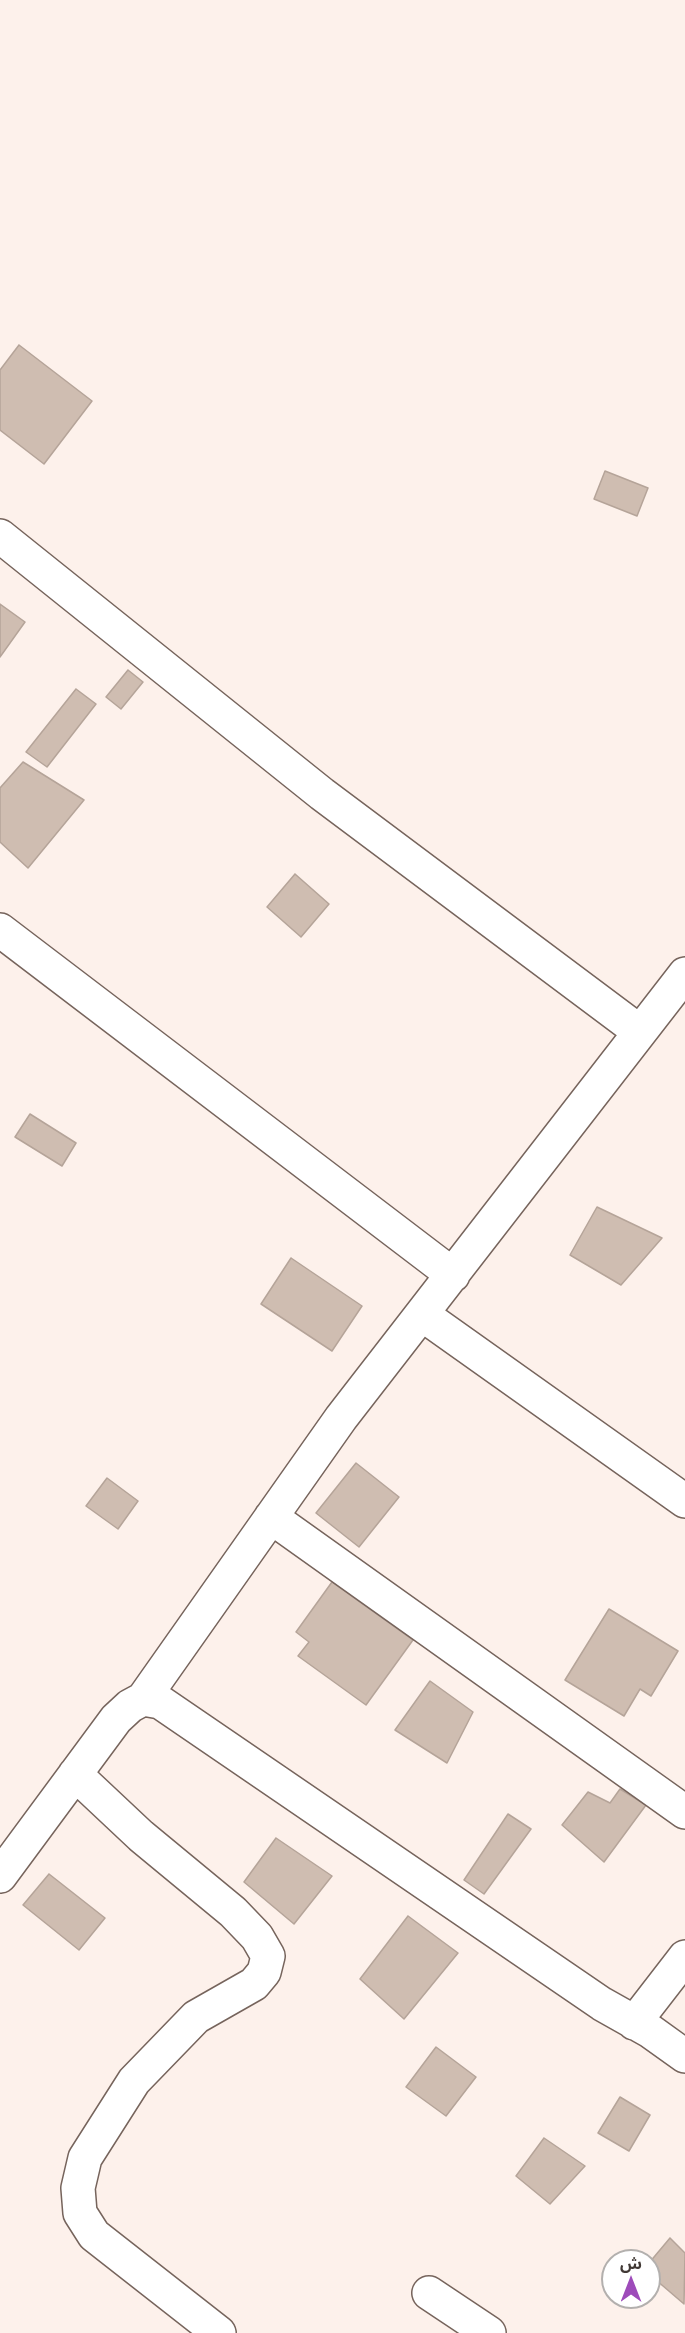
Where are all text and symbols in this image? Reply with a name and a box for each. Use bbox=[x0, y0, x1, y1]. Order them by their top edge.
north arrow bbox=[601, 2249, 661, 2309]
text: ش bbox=[620, 2253, 642, 2273]

